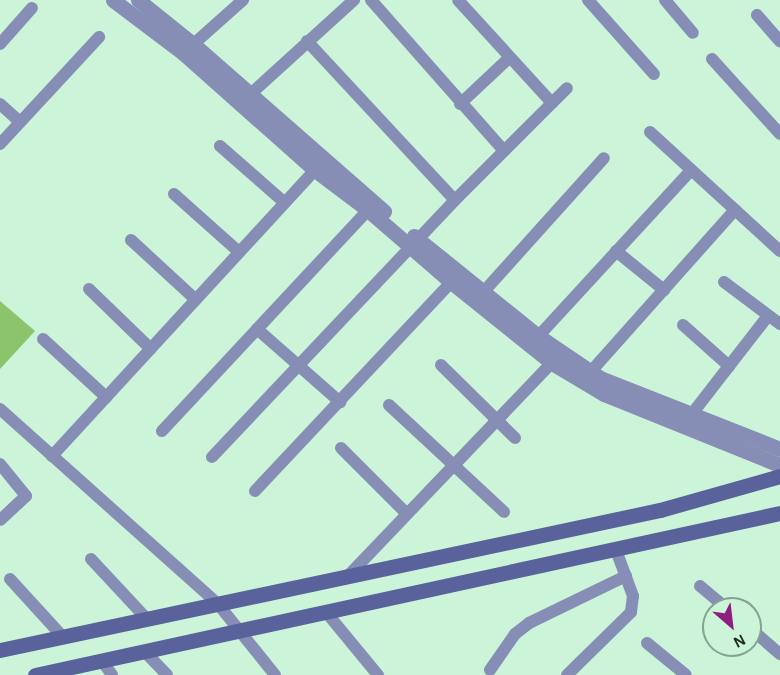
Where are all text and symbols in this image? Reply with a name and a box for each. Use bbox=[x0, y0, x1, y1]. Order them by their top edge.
north arrow bbox=[702, 597, 762, 657]
text: N bbox=[731, 631, 748, 651]

